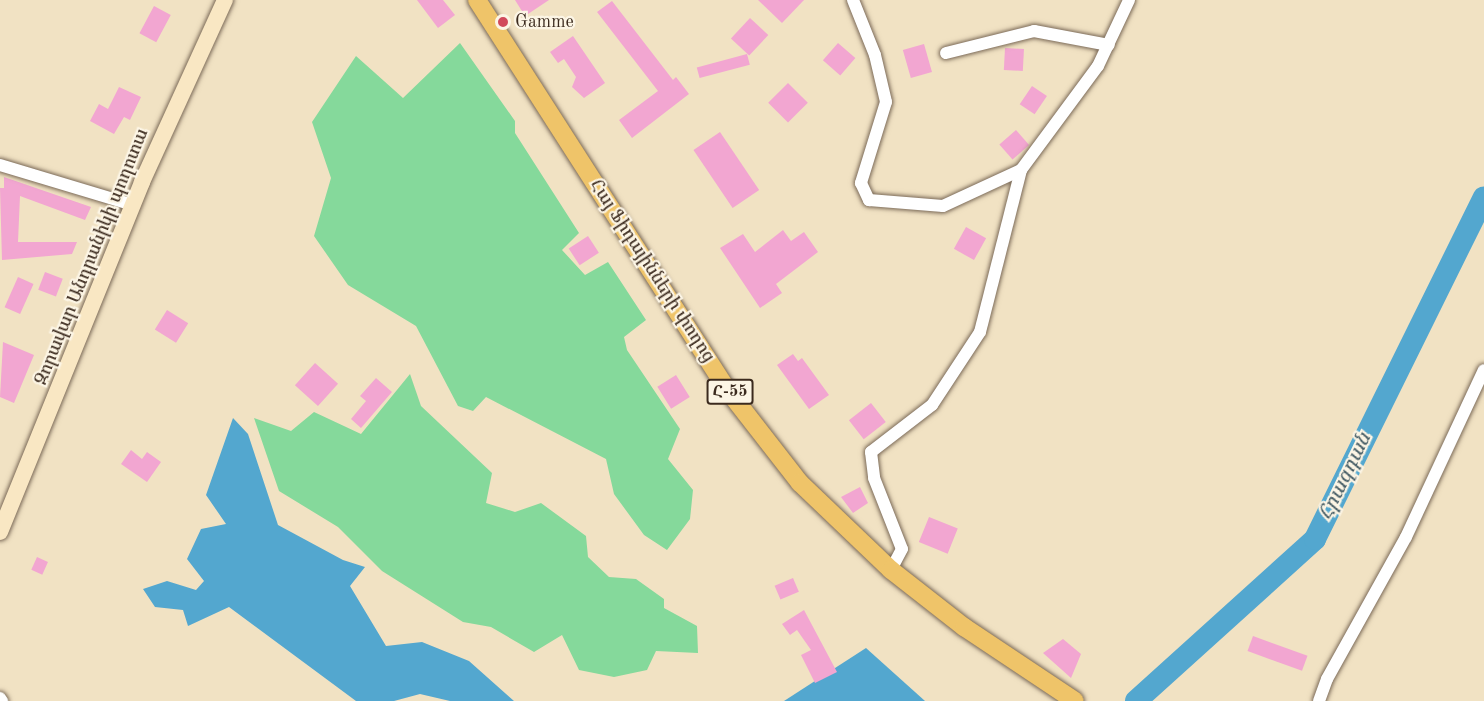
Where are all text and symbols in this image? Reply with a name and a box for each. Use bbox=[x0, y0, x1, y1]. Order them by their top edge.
place label: Gamme bbox=[515, 11, 574, 33]
marker: Gamme bbox=[496, 15, 510, 29]
street label: Զորավար Անդրանիկի պողոտա bbox=[31, 126, 153, 388]
street label: Հայ Ֆիդայինների փողոց bbox=[585, 176, 719, 366]
road number: Հ-55 bbox=[706, 379, 754, 405]
water label: Հրազդան bbox=[1315, 430, 1377, 524]

